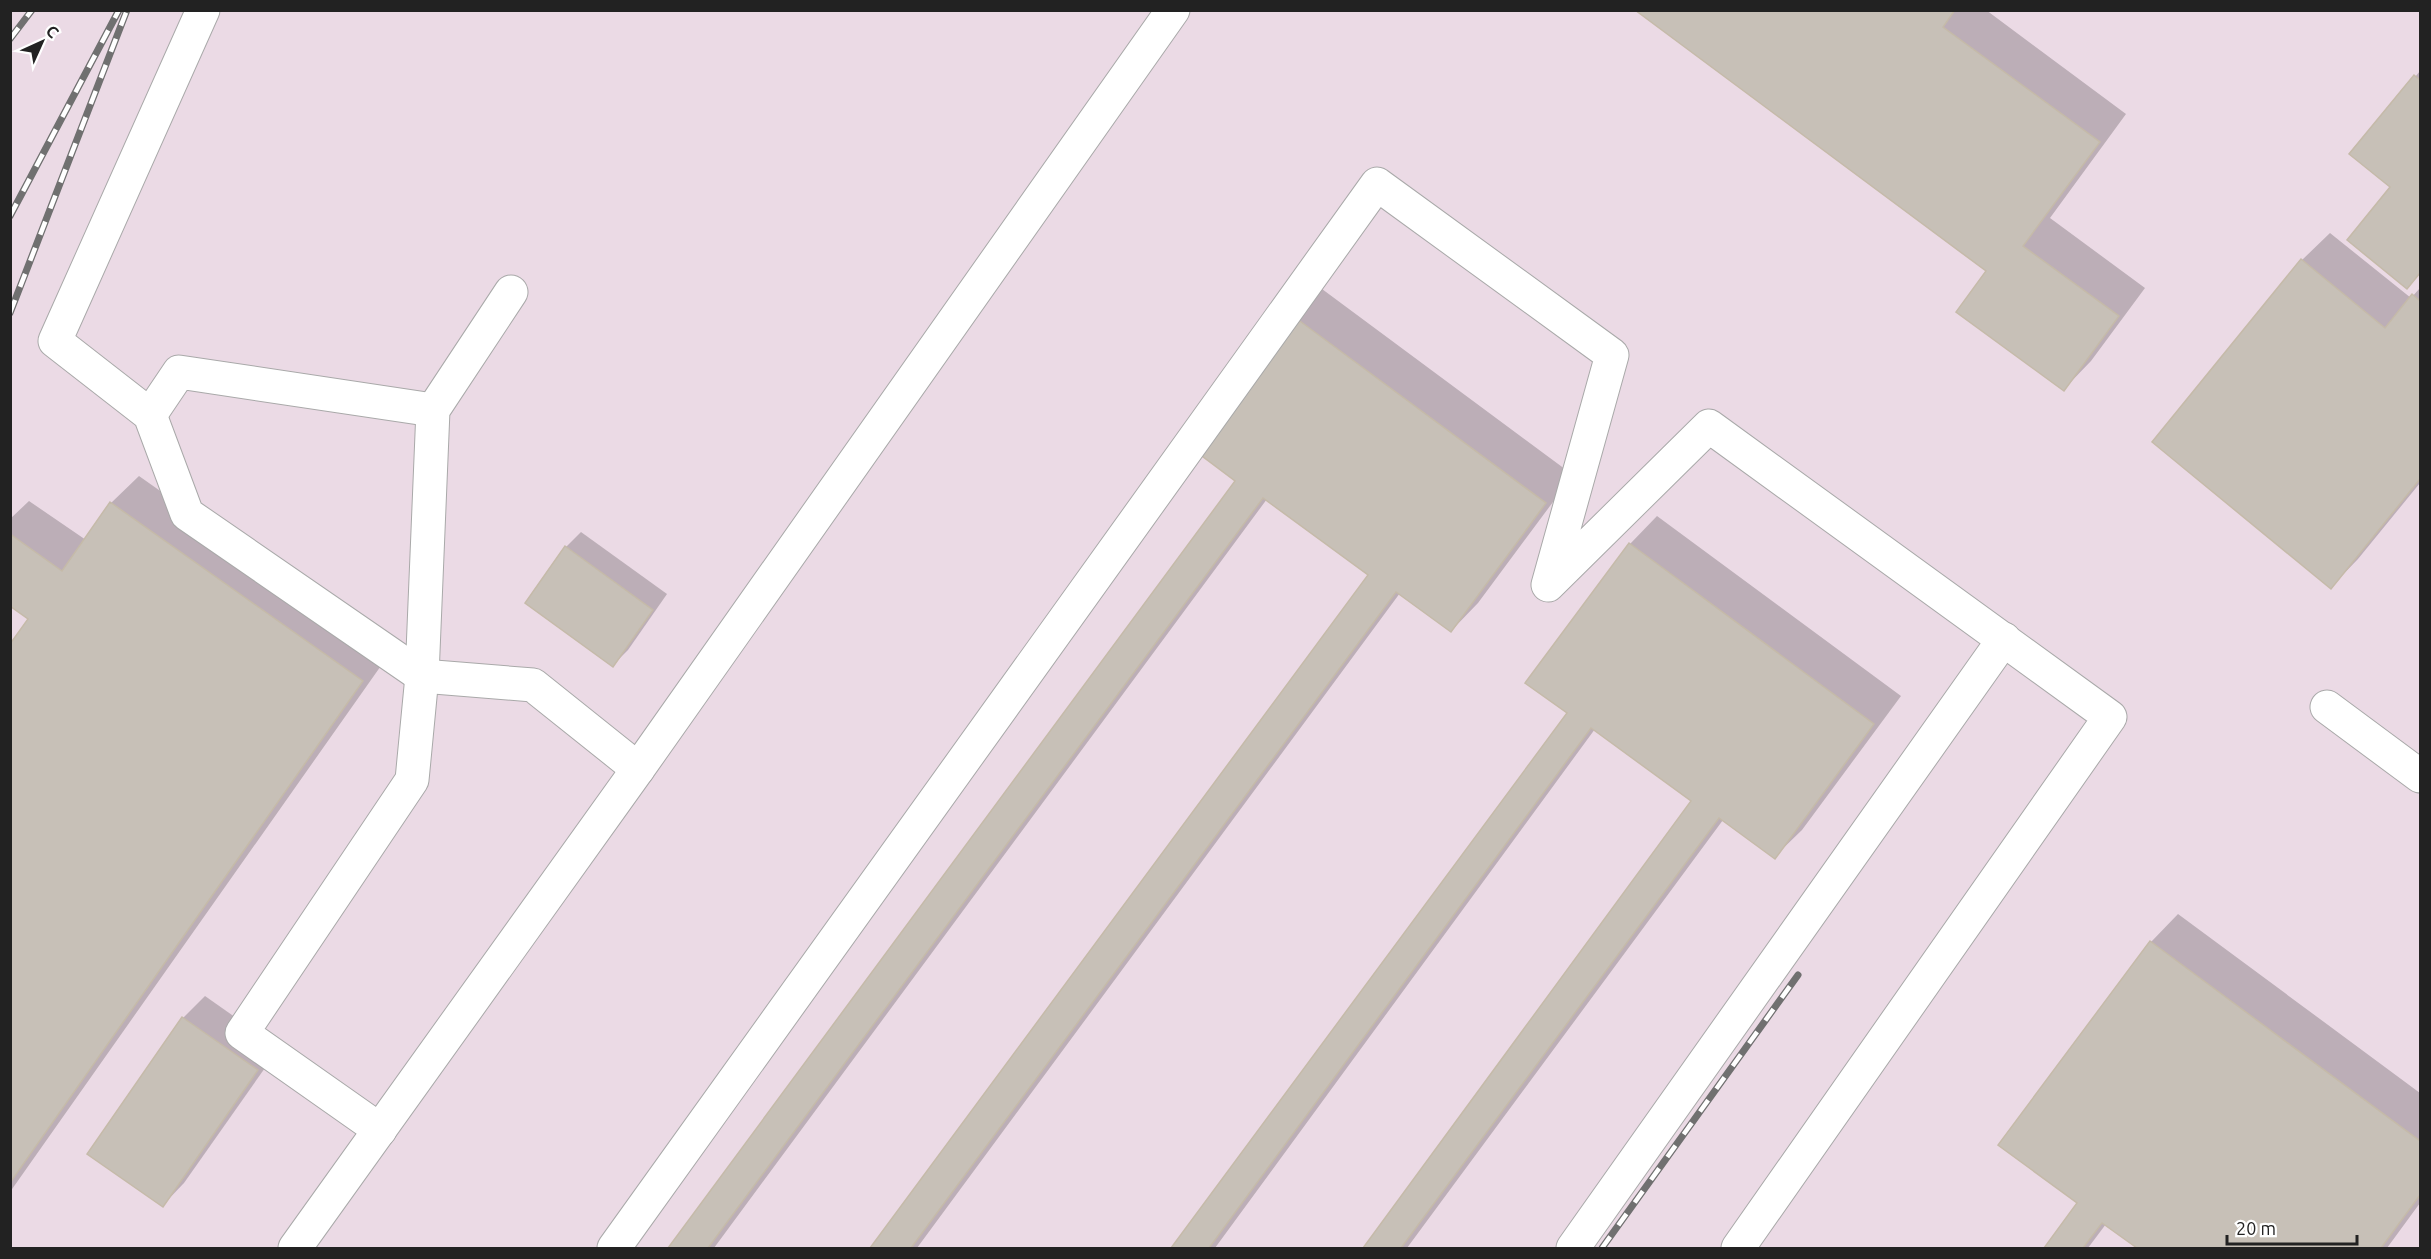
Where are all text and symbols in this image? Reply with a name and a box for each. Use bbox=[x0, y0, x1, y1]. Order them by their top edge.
north arrow bbox=[12, 12, 72, 72]
text: С bbox=[43, 21, 63, 41]
scale bar bbox=[2227, 1208, 2358, 1246]
text: 20 m bbox=[2236, 1218, 2276, 1238]

